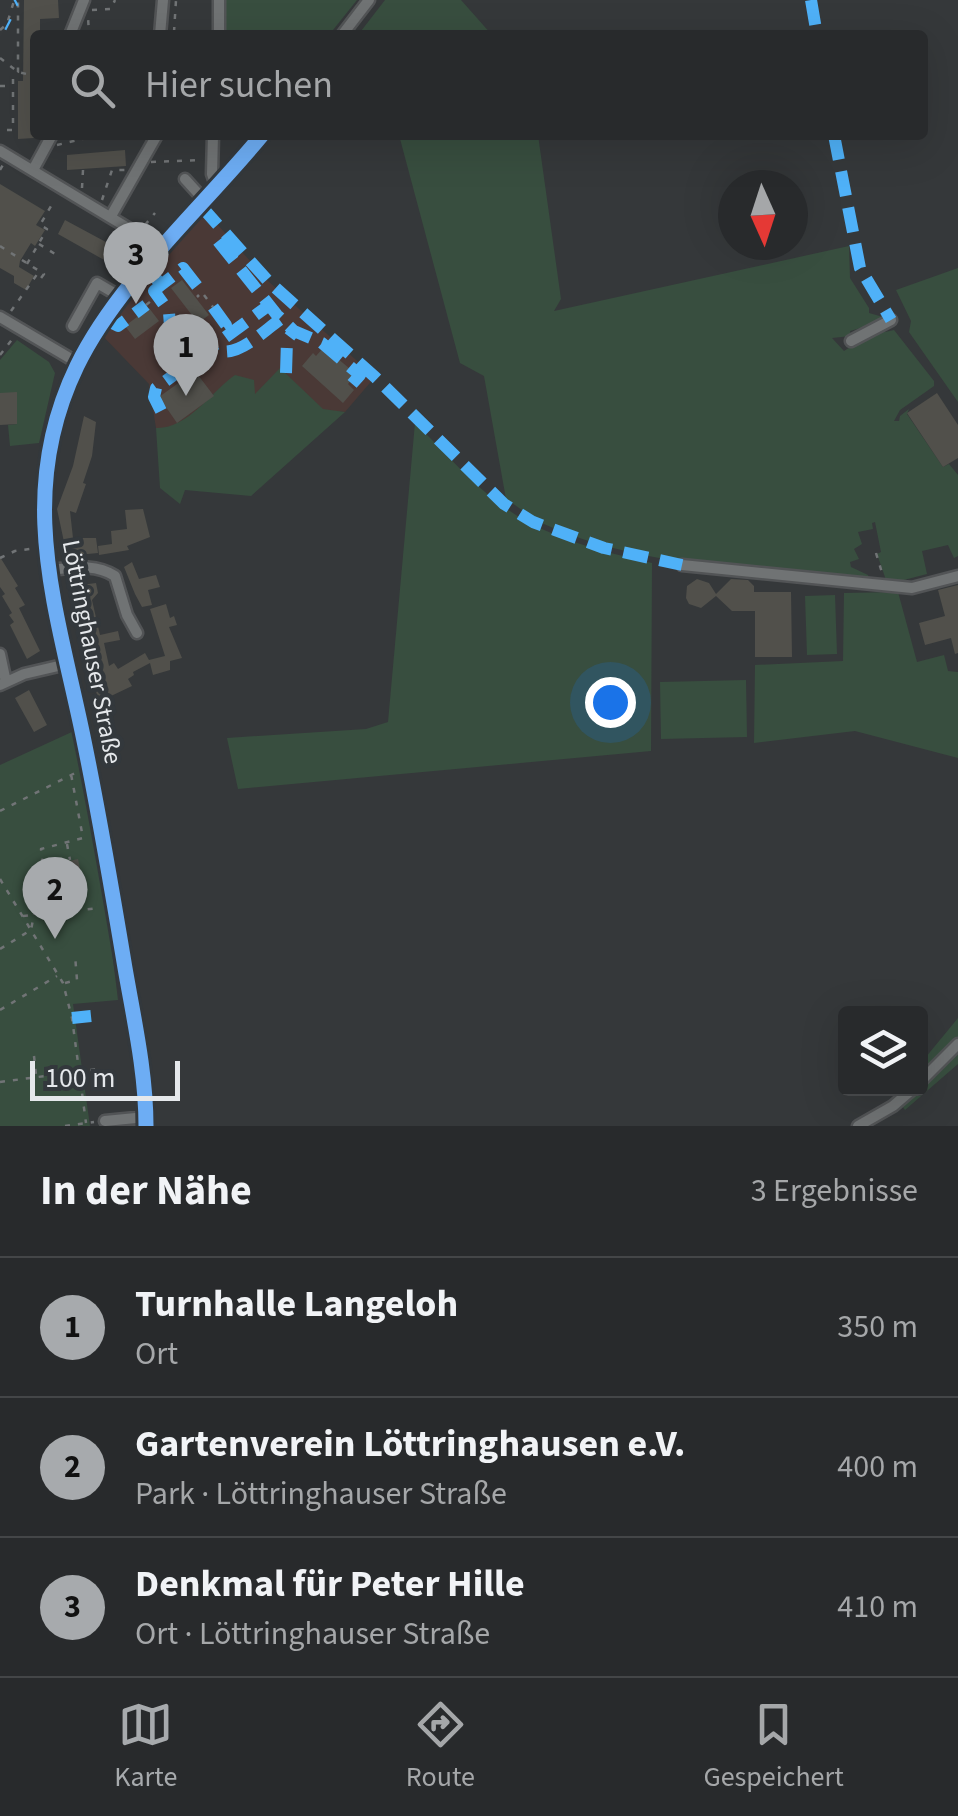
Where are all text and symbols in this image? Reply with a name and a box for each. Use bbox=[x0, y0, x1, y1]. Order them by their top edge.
search box bbox=[30, 30, 928, 140]
icon: search bbox=[65, 58, 120, 113]
text: Hier suchen bbox=[145, 58, 333, 112]
north arrow bbox=[718, 170, 808, 260]
pin: 3 bbox=[104, 222, 168, 304]
pin: 1 bbox=[154, 314, 218, 396]
street label: Löttringhauser Straße bbox=[53, 537, 131, 767]
your location bbox=[585, 677, 636, 728]
pin: 2 bbox=[22, 856, 88, 939]
map controls bbox=[838, 1006, 928, 1096]
button: layers bbox=[838, 1006, 928, 1096]
scale bar bbox=[30, 1056, 180, 1100]
text: 100 m bbox=[45, 1058, 116, 1098]
text: In der Nähe bbox=[40, 1161, 252, 1221]
text: 3 Ergebnisse bbox=[751, 1168, 918, 1214]
text: Turnhalle Langeloh bbox=[135, 1277, 458, 1331]
text: 1 bbox=[64, 1304, 81, 1350]
text: 350 m bbox=[837, 1304, 918, 1350]
text: Ort bbox=[135, 1331, 178, 1377]
text: Gartenverein Löttringhausen e.V. bbox=[135, 1417, 685, 1471]
text: 2 bbox=[64, 1444, 81, 1490]
text: 400 m bbox=[837, 1444, 918, 1490]
text: Park · Löttringhauser Straße bbox=[135, 1471, 507, 1517]
text: Denkmal für Peter Hille bbox=[135, 1557, 525, 1611]
text: 3 bbox=[64, 1584, 81, 1630]
text: 410 m bbox=[837, 1584, 918, 1630]
text: Ort · Löttringhauser Straße bbox=[135, 1611, 490, 1657]
tab: Karte bbox=[114, 1697, 177, 1797]
tab: Route bbox=[406, 1697, 475, 1797]
tab: Gespeichert bbox=[703, 1697, 844, 1797]

